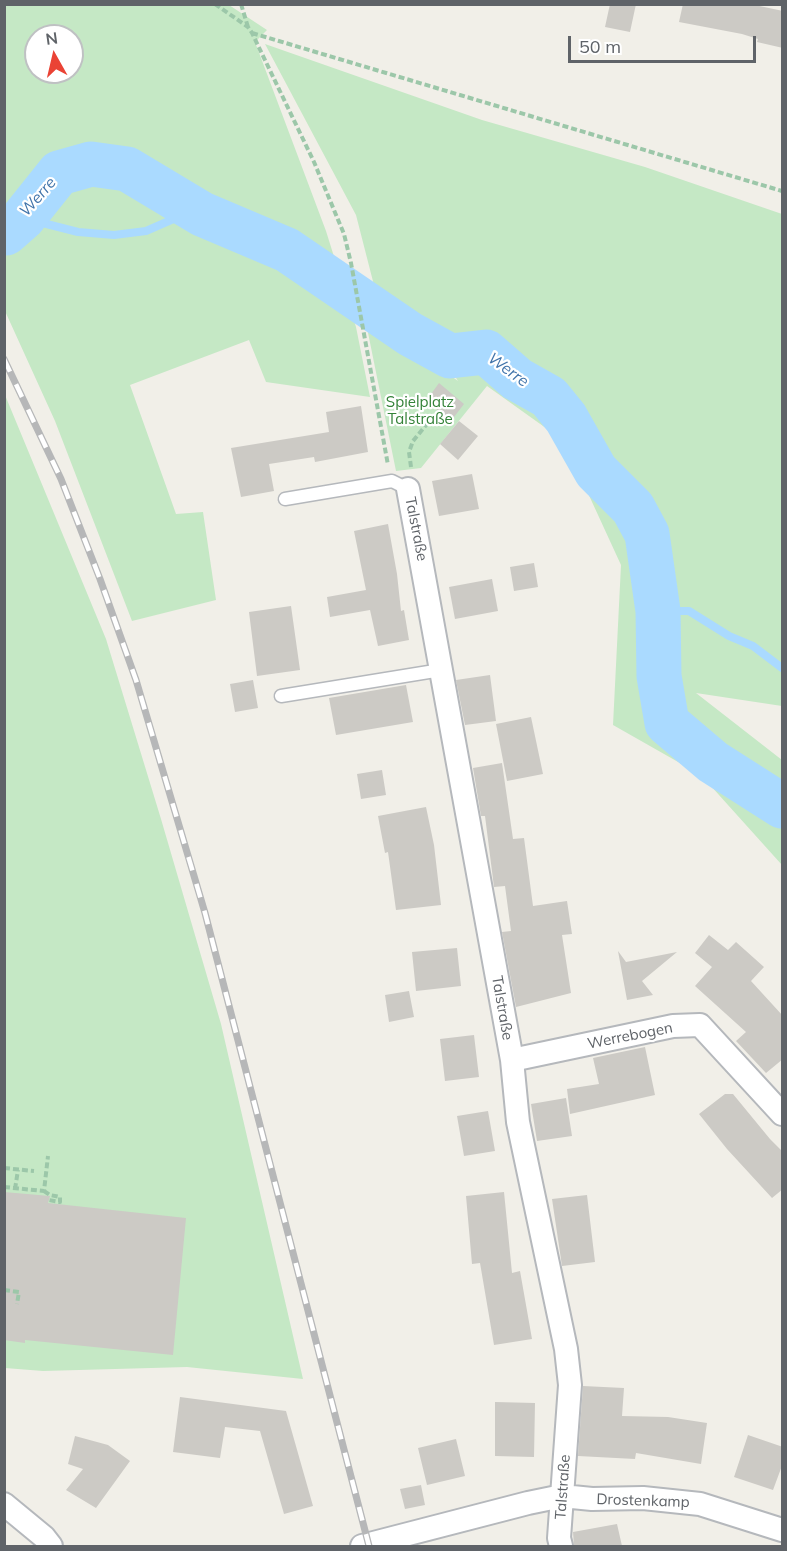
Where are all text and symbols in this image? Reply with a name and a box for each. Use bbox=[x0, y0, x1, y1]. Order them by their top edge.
north arrow bbox=[24, 24, 84, 84]
scale bar bbox=[571, 24, 758, 62]
text: N bbox=[44, 27, 59, 49]
text: 50 m bbox=[579, 35, 621, 58]
water label: Werre bbox=[16, 173, 60, 221]
water label: Werre bbox=[484, 349, 532, 391]
park label: Spielplatz Talstraße bbox=[386, 393, 454, 428]
street label: Talstraße bbox=[401, 495, 431, 563]
street label: Talstraße bbox=[487, 974, 517, 1042]
street label: Werrebogen bbox=[586, 1019, 674, 1053]
street label: Talstraße bbox=[552, 1454, 574, 1520]
street label: Drostenkamp bbox=[596, 1490, 690, 1512]

